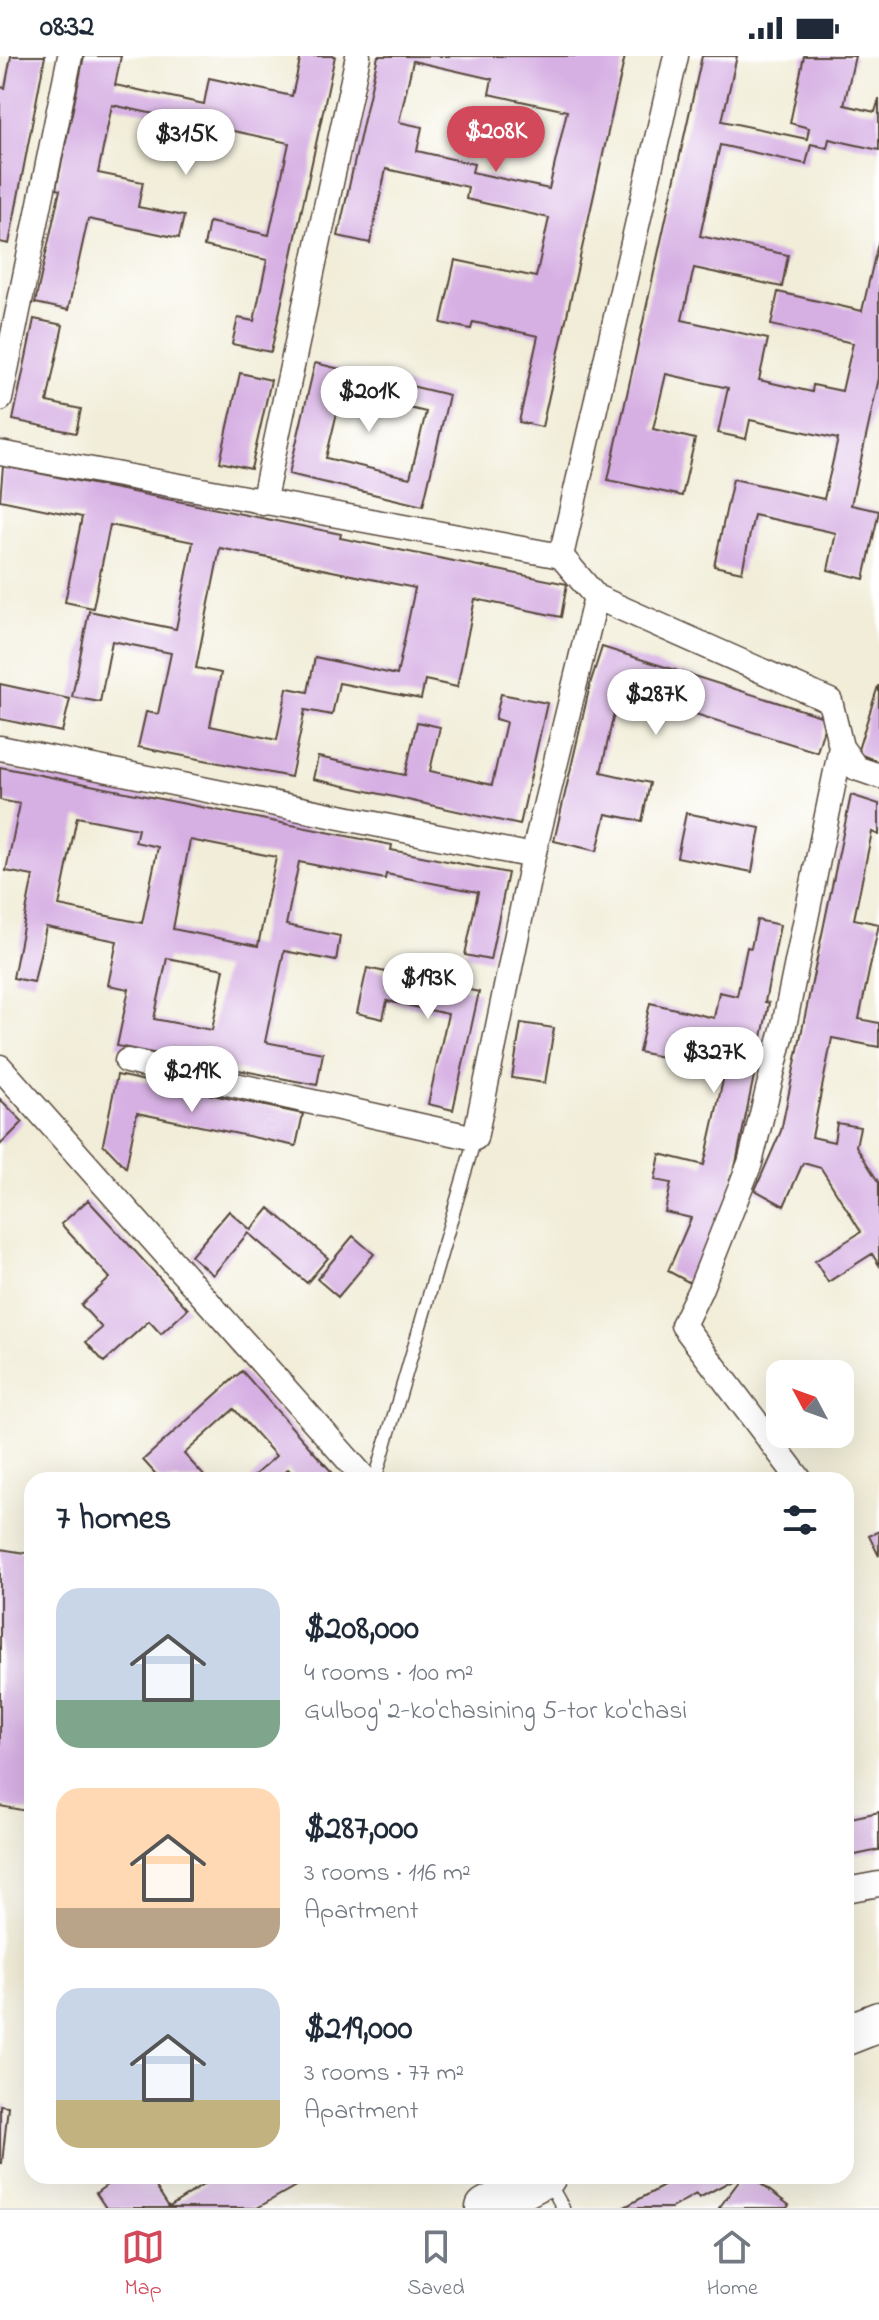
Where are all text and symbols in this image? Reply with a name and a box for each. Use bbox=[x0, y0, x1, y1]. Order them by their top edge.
text: 08:32 bbox=[40, 6, 94, 50]
pin: $208K bbox=[440, 106, 552, 174]
pin: $315K bbox=[130, 109, 242, 177]
text: $208K bbox=[465, 113, 527, 151]
text: $315K bbox=[155, 116, 217, 154]
pin: $201K bbox=[313, 366, 425, 434]
text: $201K bbox=[339, 373, 399, 411]
pin: $287K bbox=[600, 669, 712, 737]
text: $287K bbox=[625, 676, 687, 714]
pin: $193K bbox=[372, 953, 484, 1021]
text: $193K bbox=[400, 960, 456, 998]
pin: $327K bbox=[658, 1027, 770, 1095]
text: $327K bbox=[683, 1034, 745, 1072]
pin: $219K bbox=[136, 1046, 248, 1114]
text: $219K bbox=[163, 1053, 221, 1091]
north arrow bbox=[766, 1360, 854, 1448]
map controls bbox=[766, 1360, 854, 1448]
text: 7 homes bbox=[56, 1495, 171, 1545]
icon: filters bbox=[778, 1498, 822, 1542]
text: $208,000 bbox=[304, 1605, 419, 1655]
icon: home bbox=[120, 1620, 216, 1716]
text: 4 rooms · 100 m² bbox=[304, 1655, 473, 1693]
text: Gulbog' 2-ko'chasining 5-tor ko'chasi bbox=[304, 1693, 687, 1731]
text: $287,000 bbox=[304, 1805, 418, 1855]
icon: home bbox=[120, 1820, 216, 1916]
text: 3 rooms · 116 m² bbox=[304, 1855, 471, 1893]
text: Apartment bbox=[304, 1893, 418, 1931]
text: $219,000 bbox=[304, 2005, 412, 2055]
icon: home bbox=[120, 2020, 216, 2116]
text: 3 rooms · 77 m² bbox=[304, 2055, 464, 2093]
text: Apartment bbox=[304, 2093, 418, 2131]
tab: Map bbox=[121, 2225, 165, 2305]
tab: Saved bbox=[407, 2225, 465, 2305]
tab: Home bbox=[707, 2225, 758, 2305]

